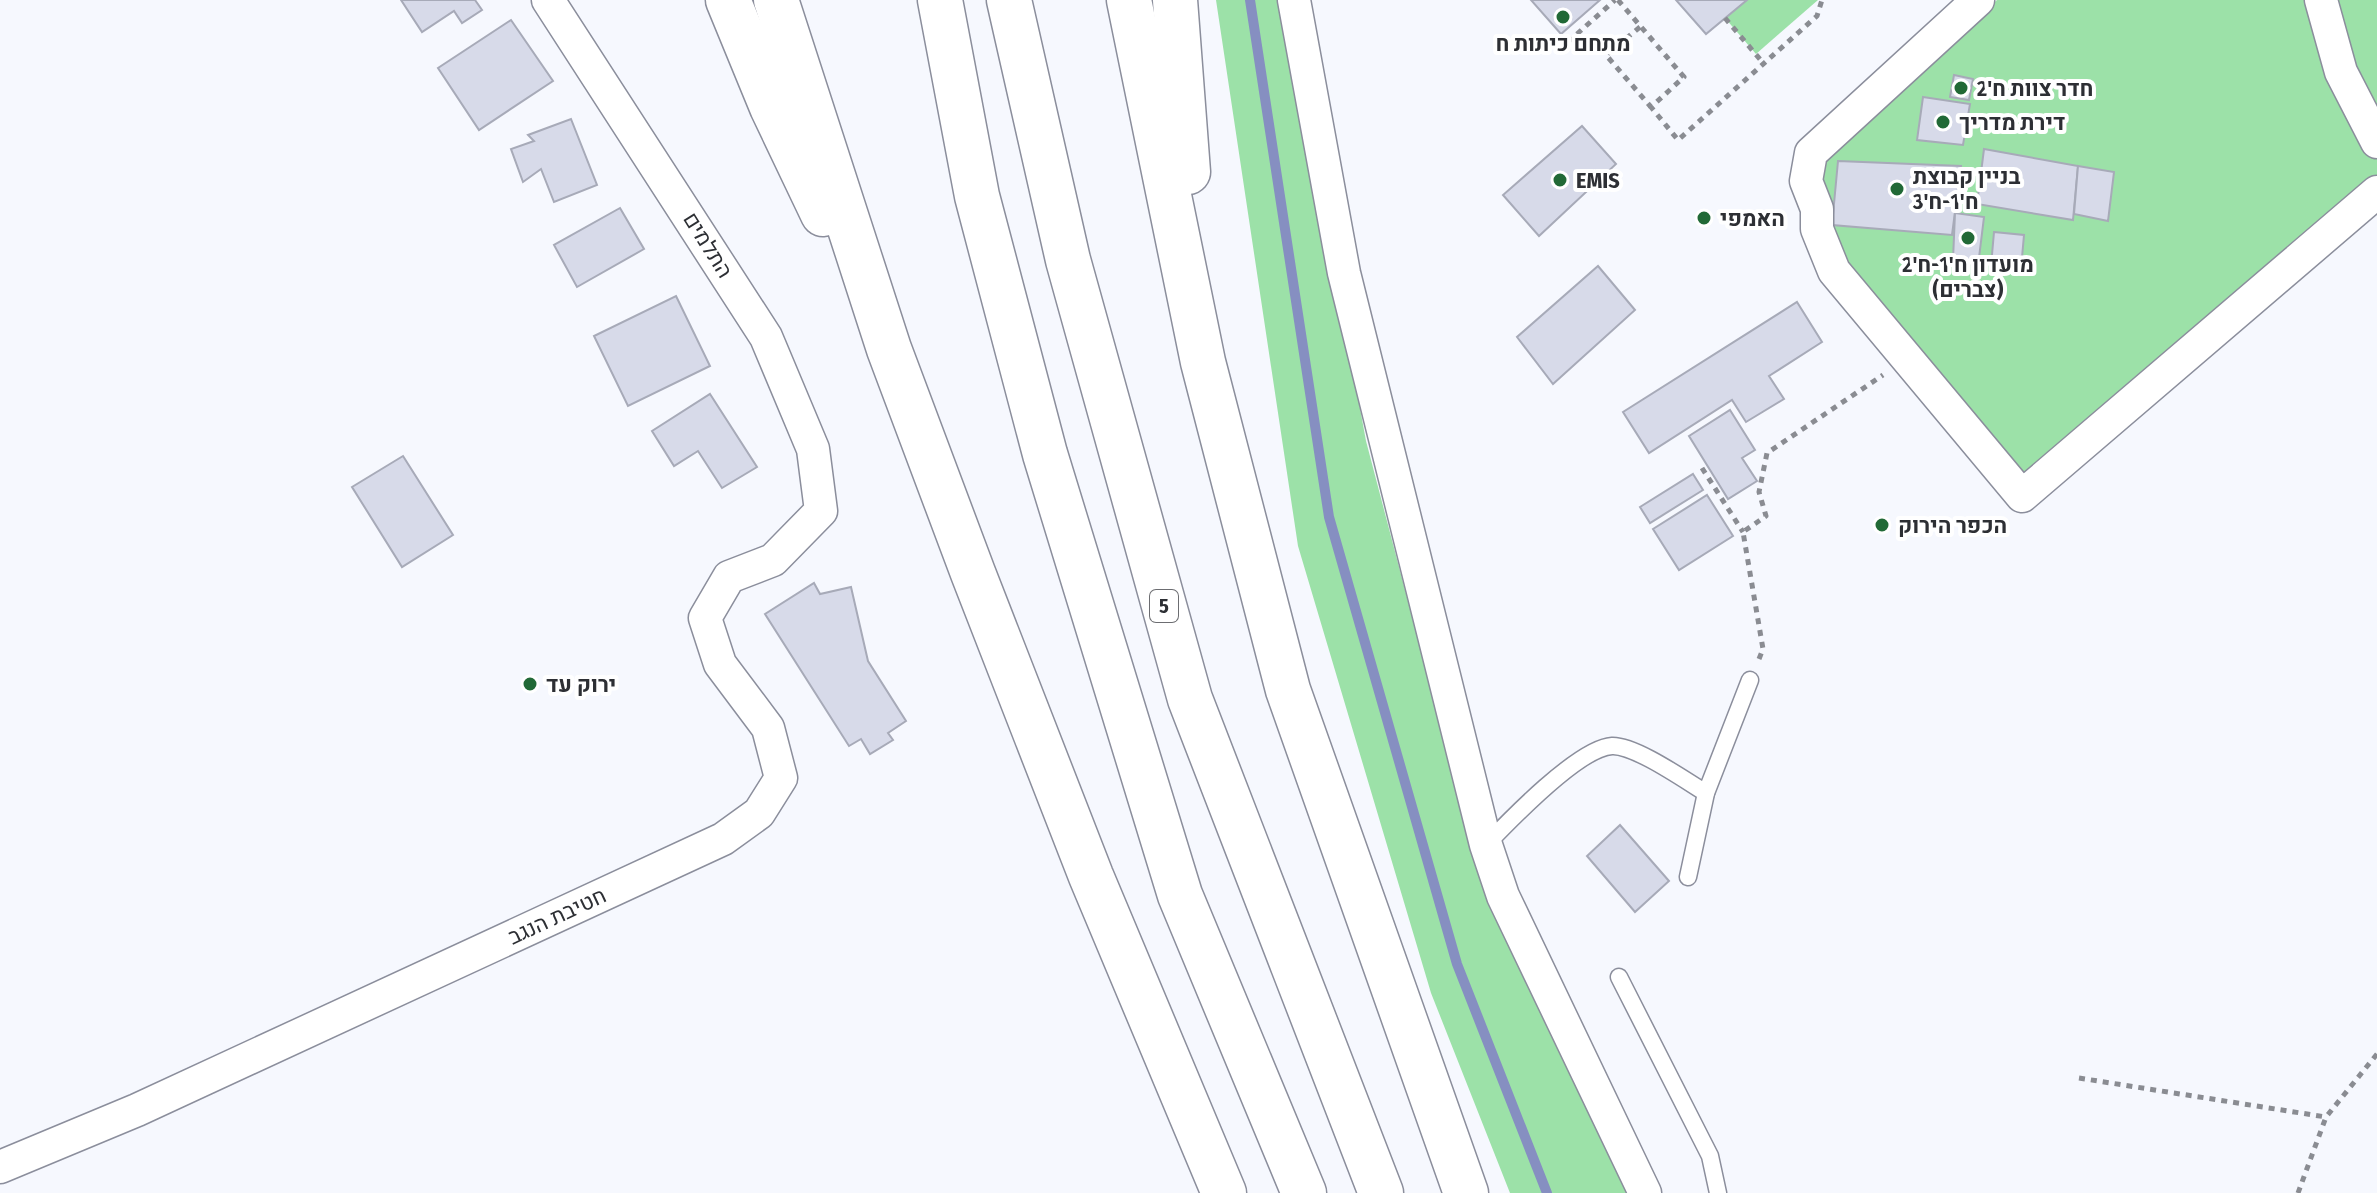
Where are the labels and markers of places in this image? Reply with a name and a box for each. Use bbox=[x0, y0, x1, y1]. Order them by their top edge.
marker: מתחם כיתות ח bbox=[1554, 8, 1572, 26]
place label: מתחם כיתות ח bbox=[1495, 30, 1631, 57]
place label: חדר צוות ח'2 bbox=[1976, 75, 2093, 102]
marker: חדר צוות ח'2 bbox=[1952, 79, 1970, 97]
place label: דירת מדריך bbox=[1959, 109, 2065, 136]
marker: דירת מדריך bbox=[1934, 113, 1952, 131]
place label: בניין קבוצת ח'1-ח'3 bbox=[1912, 163, 2020, 215]
place label: EMIS bbox=[1576, 167, 1620, 194]
marker: EMIS bbox=[1551, 171, 1569, 189]
marker: בניין קבוצת ח'1-ח'3 bbox=[1888, 180, 1906, 198]
place label: האמפי bbox=[1720, 205, 1785, 232]
marker: האמפי bbox=[1695, 209, 1713, 227]
marker: מועדון ח'1-ח'2 (צברים) bbox=[1959, 229, 1977, 247]
place label: מועדון ח'1-ח'2 (צברים) bbox=[1901, 251, 2034, 303]
place label: הכפר הירוק bbox=[1898, 512, 2007, 539]
marker: הכפר הירוק bbox=[1873, 516, 1891, 534]
place label: ירוק עד bbox=[546, 671, 616, 698]
marker: ירוק עד bbox=[521, 675, 539, 693]

